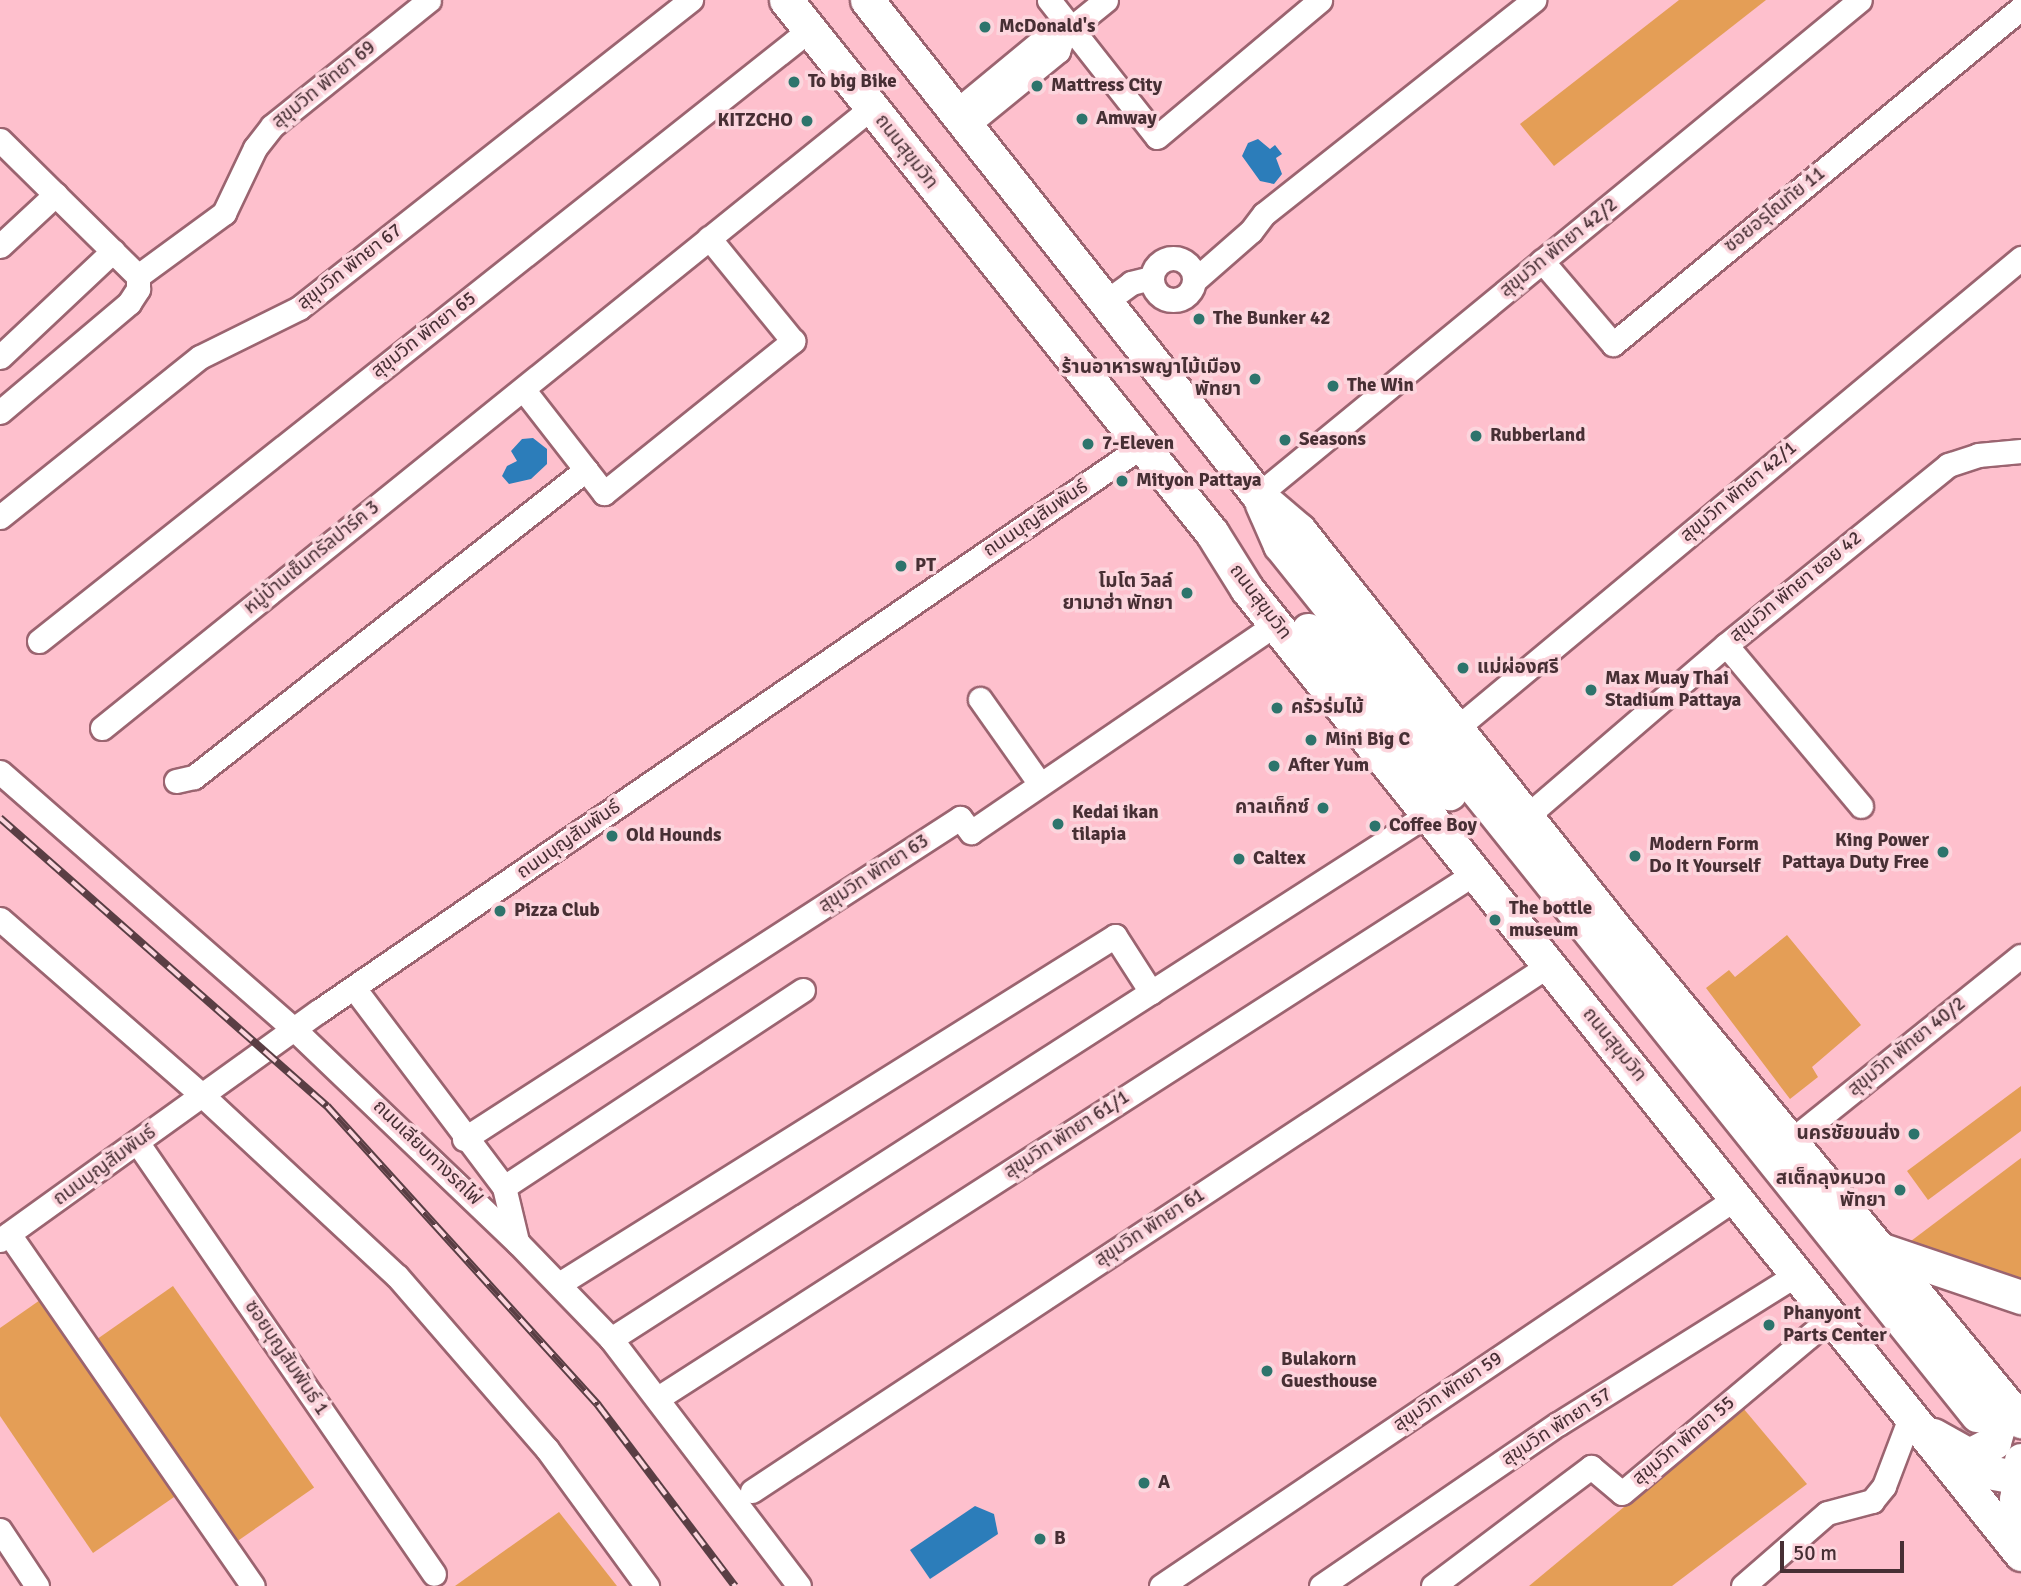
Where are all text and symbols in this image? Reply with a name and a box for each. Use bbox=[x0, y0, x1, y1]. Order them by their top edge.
place label: McDonald's bbox=[999, 16, 1095, 38]
marker: McDonald's bbox=[977, 19, 993, 35]
street label: สุขุมวิท พัทยา 69 bbox=[268, 36, 380, 134]
place label: To big Bike bbox=[808, 71, 897, 93]
marker: To big Bike bbox=[786, 74, 802, 90]
place label: Mattress City bbox=[1051, 75, 1162, 97]
marker: Mattress City bbox=[1029, 78, 1045, 94]
place label: Amway bbox=[1096, 108, 1157, 130]
place label: KITZCHO bbox=[718, 110, 793, 132]
street label: ถนนสุขุมวิท bbox=[870, 110, 942, 194]
marker: Amway bbox=[1074, 111, 1090, 127]
marker: KITZCHO bbox=[799, 113, 815, 129]
street label: ซอยอรุโณทัย 11 bbox=[1720, 162, 1830, 258]
street label: สุขุมวิท พัทยา 42/2 bbox=[1496, 194, 1622, 302]
street label: สุขุมวิท พัทยา 67 bbox=[293, 219, 407, 315]
street label: สุขุมวิท พัทยา 65 bbox=[367, 287, 481, 383]
place label: The Bunker 42 bbox=[1213, 308, 1330, 330]
marker: The Bunker 42 bbox=[1191, 311, 1207, 327]
place label: ร้านอาหารพญาไม้เมือง พัทยา bbox=[1062, 357, 1241, 401]
marker: ร้านอาหารพญาไม้เมือง พัทยา bbox=[1247, 371, 1263, 387]
place label: The Win bbox=[1347, 375, 1414, 397]
marker: The Win bbox=[1325, 378, 1341, 394]
place label: Rubberland bbox=[1490, 425, 1585, 447]
marker: Rubberland bbox=[1468, 428, 1484, 444]
place label: Seasons bbox=[1299, 429, 1366, 451]
marker: Seasons bbox=[1277, 432, 1293, 448]
place label: 7-Eleven bbox=[1102, 433, 1174, 455]
marker: 7-Eleven bbox=[1080, 436, 1096, 452]
street label: สุขุมวิท พัทยา 42/1 bbox=[1676, 437, 1802, 547]
place label: Mityon Pattaya bbox=[1136, 470, 1262, 492]
marker: Mityon Pattaya bbox=[1114, 473, 1130, 489]
street label: ถนนบุญสัมพันธ์ bbox=[979, 476, 1093, 562]
street label: หมู่บ้านเซ็นทรัลปาร์ค 3 bbox=[240, 496, 384, 620]
street label: สุขุมวิท พัทยา ซอย 42 bbox=[1725, 527, 1867, 647]
place label: PT bbox=[915, 555, 936, 577]
marker: PT bbox=[893, 558, 909, 574]
street label: ถนนสุขุมวิท bbox=[1224, 560, 1296, 644]
place label: โมโต วิลล์ ยามาฮ่า พัทยา bbox=[1062, 571, 1173, 615]
marker: โมโต วิลล์ ยามาฮ่า พัทยา bbox=[1179, 585, 1195, 601]
place label: แม่ผ่องศรี bbox=[1477, 657, 1559, 679]
marker: แม่ผ่องศรี bbox=[1455, 660, 1471, 676]
place label: Max Muay Thai Stadium Pattaya bbox=[1605, 668, 1741, 712]
marker: Max Muay Thai Stadium Pattaya bbox=[1583, 682, 1599, 698]
place label: ครัวร่มไม้ bbox=[1291, 697, 1364, 719]
marker: ครัวร่มไม้ bbox=[1269, 700, 1285, 716]
place label: Mini Big C bbox=[1325, 729, 1410, 751]
marker: Mini Big C bbox=[1303, 732, 1319, 748]
place label: After Yum bbox=[1288, 755, 1369, 777]
marker: After Yum bbox=[1266, 758, 1282, 774]
street label: ถนนบุญสัมพันธ์ bbox=[513, 796, 625, 884]
place label: คาลเท็กซ์ bbox=[1235, 797, 1309, 819]
marker: คาลเท็กซ์ bbox=[1315, 800, 1331, 816]
place label: Kedai ikan tilapia bbox=[1072, 802, 1159, 846]
place label: Coffee Boy bbox=[1389, 815, 1477, 837]
marker: Kedai ikan tilapia bbox=[1050, 816, 1066, 832]
marker: Coffee Boy bbox=[1367, 818, 1383, 834]
place label: Old Hounds bbox=[626, 825, 721, 847]
marker: Old Hounds bbox=[604, 828, 620, 844]
street label: สุขุมวิท พัทยา 63 bbox=[815, 830, 933, 918]
place label: King Power Pattaya Duty Free bbox=[1782, 830, 1929, 874]
place label: Modern Form Do It Yourself bbox=[1649, 834, 1760, 878]
marker: King Power Pattaya Duty Free bbox=[1935, 844, 1951, 860]
place label: Caltex bbox=[1253, 848, 1306, 870]
marker: Modern Form Do It Yourself bbox=[1627, 848, 1643, 864]
marker: Caltex bbox=[1231, 851, 1247, 867]
place label: The bottle museum bbox=[1509, 898, 1592, 942]
place label: Pizza Club bbox=[514, 900, 600, 922]
marker: Pizza Club bbox=[492, 903, 508, 919]
marker: The bottle museum bbox=[1487, 912, 1503, 928]
street label: สุขุมวิท พัทยา 40/2 bbox=[1844, 993, 1970, 1101]
street label: ถนนสุขุมวิท bbox=[1577, 1003, 1651, 1087]
street label: สุขุมวิท พัทยา 61/1 bbox=[1000, 1086, 1134, 1184]
street label: ถนนเลียบทางรถไฟ bbox=[368, 1095, 486, 1211]
street label: ถนนบุญสัมพันธ์ bbox=[49, 1121, 161, 1211]
place label: นครชัยขนส่ง bbox=[1797, 1123, 1900, 1145]
marker: นครชัยขนส่ง bbox=[1906, 1126, 1922, 1142]
place label: สเต็กลุงหนวด พัทยา bbox=[1776, 1168, 1886, 1212]
marker: สเต็กลุงหนวด พัทยา bbox=[1892, 1182, 1908, 1198]
street label: สุขุมวิท พัทยา 61 bbox=[1091, 1184, 1209, 1272]
street label: ซอยบุญสัมพันธ์ 1 bbox=[239, 1296, 333, 1420]
place label: Phanyont Parts Center bbox=[1783, 1303, 1887, 1347]
marker: Phanyont Parts Center bbox=[1761, 1317, 1777, 1333]
street label: สุขุมวิท พัทยา 59 bbox=[1389, 1347, 1507, 1437]
place label: Bulakorn Guesthouse bbox=[1281, 1349, 1377, 1393]
marker: Bulakorn Guesthouse bbox=[1259, 1363, 1275, 1379]
street label: สุขุมวิท พัทยา 57 bbox=[1498, 1383, 1616, 1471]
street label: สุขุมวิท พัทยา 55 bbox=[1628, 1392, 1740, 1490]
place label: A bbox=[1158, 1472, 1170, 1494]
marker: A bbox=[1136, 1475, 1152, 1491]
scale bar bbox=[1783, 1526, 1907, 1570]
place label: B bbox=[1054, 1528, 1066, 1550]
marker: B bbox=[1032, 1531, 1048, 1547]
text: 50 m bbox=[1793, 1540, 1837, 1566]

